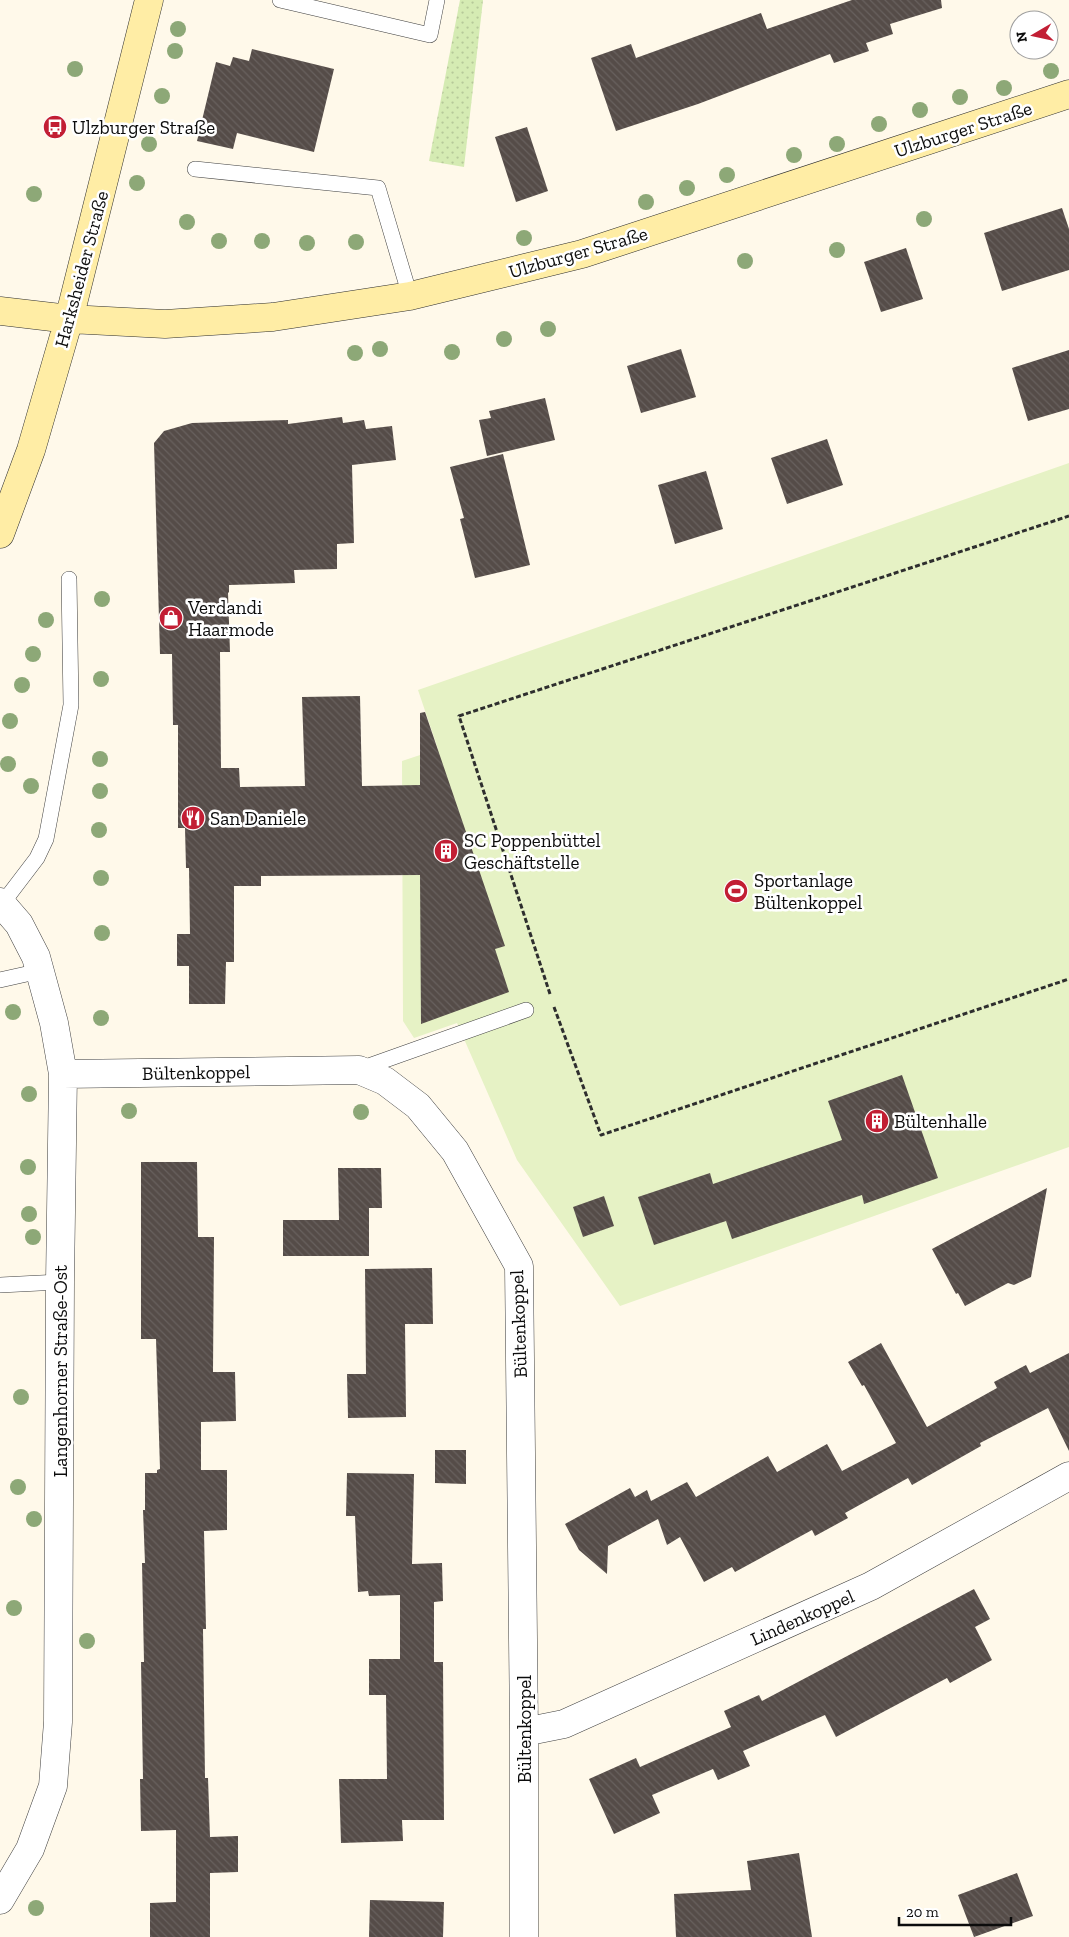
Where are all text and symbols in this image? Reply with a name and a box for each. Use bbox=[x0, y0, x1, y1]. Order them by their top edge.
north arrow bbox=[1009, 10, 1059, 60]
text: N bbox=[1012, 30, 1031, 44]
street label: Ulzburger Straße bbox=[891, 96, 1035, 163]
bus stop icon: Ulzburger Straße bbox=[42, 114, 68, 140]
place label: Ulzburger Straße bbox=[72, 116, 215, 139]
street label: Harksheider Straße bbox=[50, 188, 113, 350]
street label: Ulzburger Straße bbox=[506, 222, 650, 283]
place label: Verdandi Haarmode bbox=[187, 596, 274, 641]
shop icon: Verdandi Haarmode bbox=[158, 605, 184, 631]
restaurant icon: San Daniele bbox=[180, 805, 206, 831]
place label: San Daniele bbox=[210, 807, 306, 830]
place label: SC Poppenbüttel Geschäftstelle bbox=[464, 829, 601, 874]
building icon: SC Poppenbüttel Geschäftstelle bbox=[433, 838, 459, 864]
place label: Sportanlage Bültenkoppel bbox=[754, 869, 862, 914]
sports icon: Sportanlage Bültenkoppel bbox=[723, 878, 749, 904]
street label: Bültenkoppel bbox=[142, 1060, 250, 1085]
building icon: Bültenhalle bbox=[864, 1108, 890, 1134]
place label: Bültenhalle bbox=[894, 1110, 987, 1133]
street label: Langenhorner Straße-Ost bbox=[49, 1265, 72, 1477]
street label: Bültenkoppel bbox=[505, 1269, 532, 1378]
street label: Lindenkoppel bbox=[747, 1584, 858, 1651]
street label: Bültenkoppel bbox=[513, 1675, 536, 1783]
scale bar bbox=[899, 1894, 1012, 1926]
text: 20 m bbox=[906, 1903, 939, 1921]

